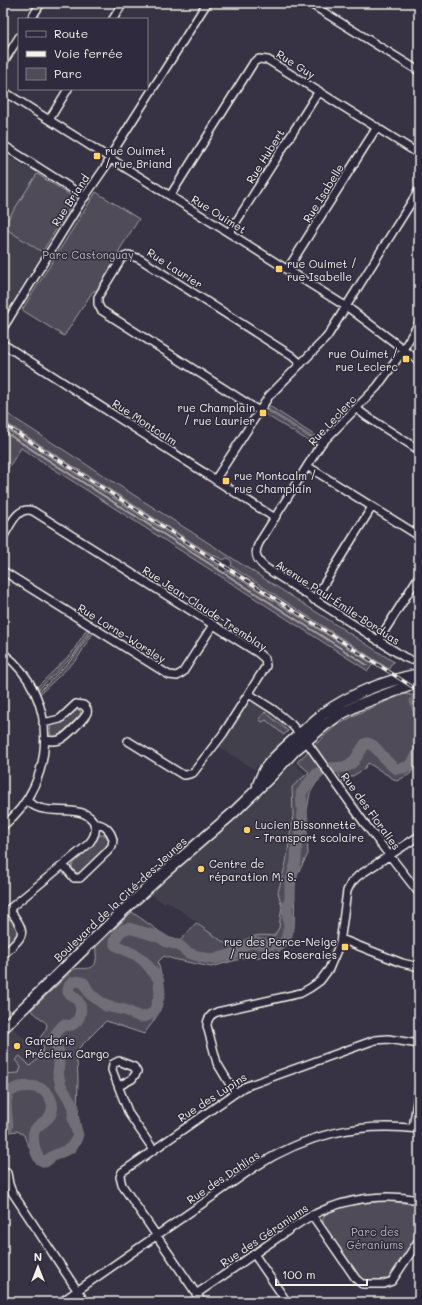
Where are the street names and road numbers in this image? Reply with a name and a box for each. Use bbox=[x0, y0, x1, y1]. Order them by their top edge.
street label: Rue Guy bbox=[274, 46, 319, 82]
street label: Rue Hubert bbox=[242, 126, 288, 186]
street label: Rue Isabelle bbox=[299, 161, 347, 225]
street label: Rue Briand bbox=[48, 171, 92, 229]
street label: Rue Ouimet bbox=[189, 191, 249, 237]
street label: Rue Laurier bbox=[144, 244, 206, 292]
street label: Rue Leclerc bbox=[305, 391, 359, 449]
street label: Rue Montcalm bbox=[110, 395, 180, 449]
street label: Avenue Paul-Émile-Borduas bbox=[273, 556, 403, 648]
street label: Rue Jean-Claude-Tremblay bbox=[140, 562, 270, 654]
street label: Rue Lorne-Worsley bbox=[75, 600, 169, 666]
street label: Rue des Floralies bbox=[338, 769, 404, 853]
street label: Boulevard de la Cité-des-Jeunes bbox=[50, 833, 190, 965]
street label: Rue des Lupins bbox=[175, 1069, 249, 1125]
street label: Rue des Dahlias bbox=[184, 1147, 262, 1207]
street label: Rue des Géraniums bbox=[217, 1200, 311, 1270]

